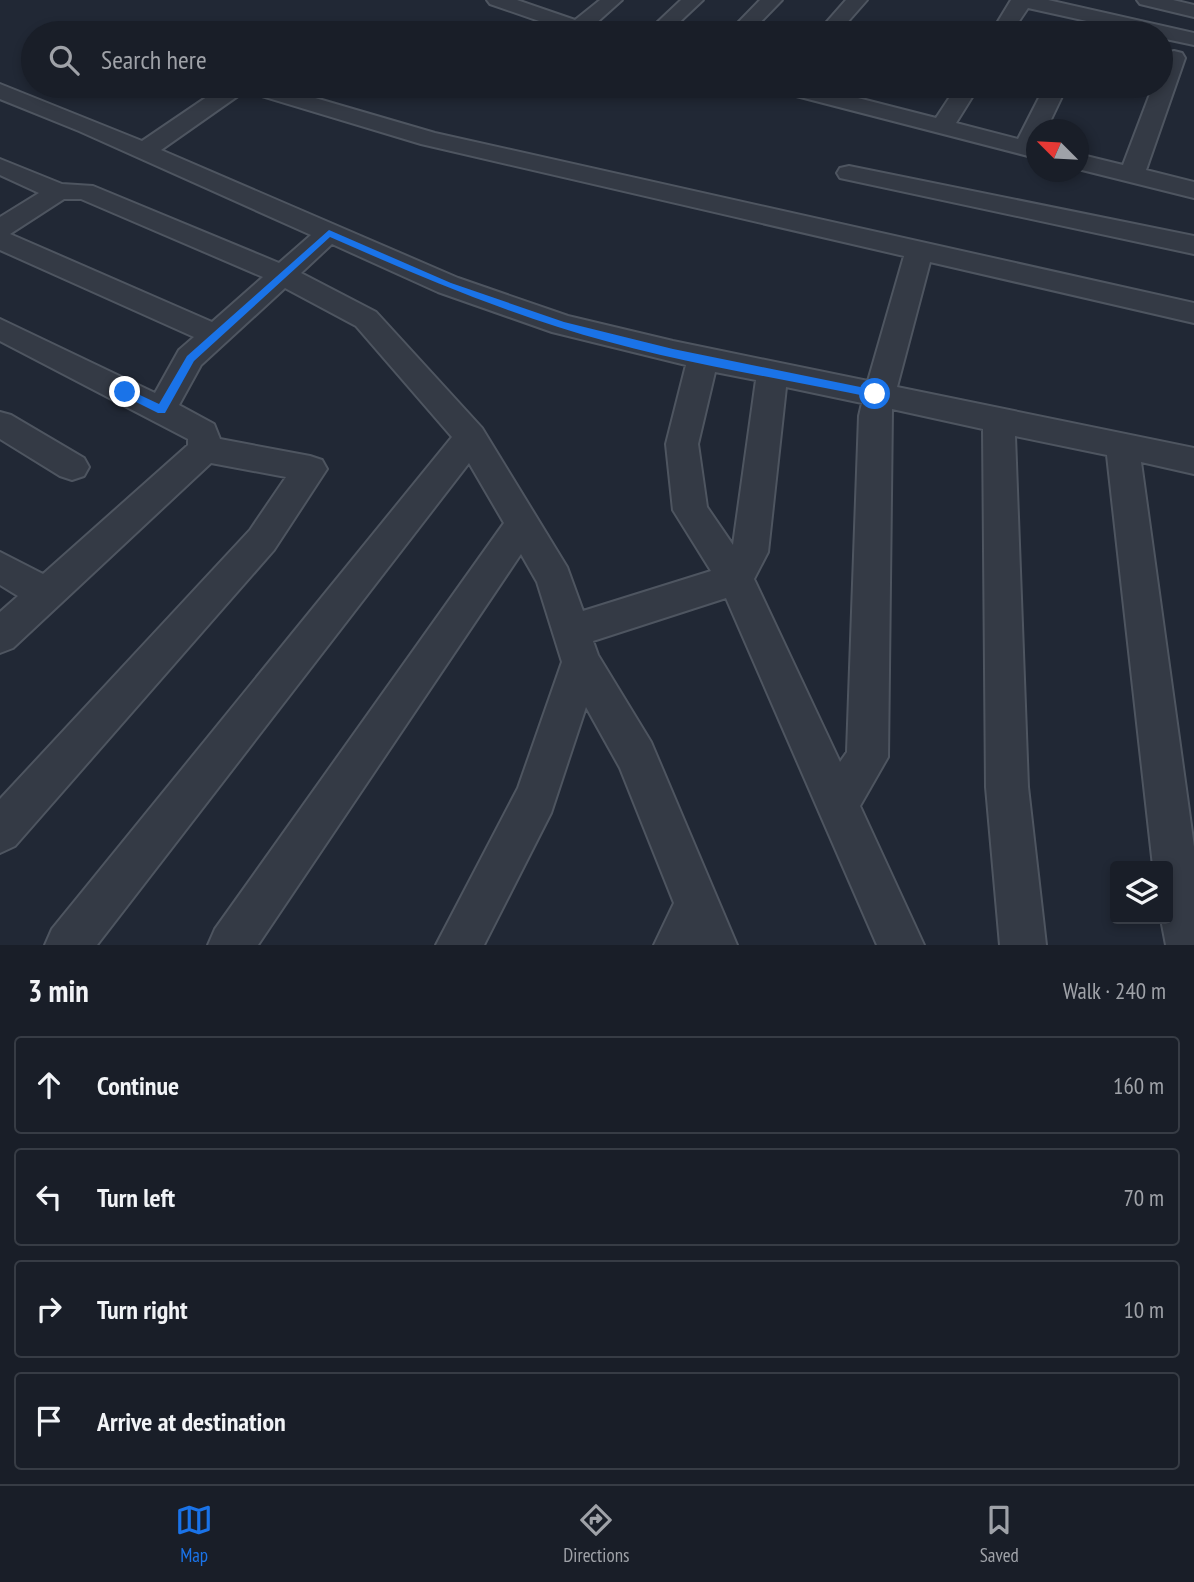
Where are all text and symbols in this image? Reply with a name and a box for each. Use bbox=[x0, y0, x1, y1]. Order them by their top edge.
search box bbox=[21, 21, 1173, 98]
icon: search bbox=[45, 41, 83, 79]
text: Search here bbox=[101, 43, 207, 76]
north arrow bbox=[1026, 119, 1089, 182]
route end bbox=[109, 376, 140, 407]
route start bbox=[859, 378, 890, 409]
map controls bbox=[1110, 861, 1173, 924]
button: layers bbox=[1110, 861, 1173, 924]
text: 3 min bbox=[28, 971, 89, 1010]
text: Walk · 240 m bbox=[1063, 976, 1166, 1005]
icon: ahead bbox=[30, 1066, 68, 1104]
text: Continue bbox=[97, 1069, 179, 1102]
text: 160 m bbox=[1113, 1071, 1164, 1100]
icon: left bbox=[30, 1178, 68, 1216]
text: Turn left bbox=[97, 1181, 175, 1214]
text: 70 m bbox=[1123, 1183, 1164, 1212]
icon: right bbox=[30, 1290, 68, 1328]
text: Turn right bbox=[97, 1293, 188, 1326]
text: 10 m bbox=[1123, 1295, 1164, 1324]
icon: arrive bbox=[30, 1402, 68, 1440]
text: Arrive at destination bbox=[97, 1405, 286, 1438]
tab: Map bbox=[175, 1501, 213, 1567]
tab: Directions bbox=[563, 1501, 629, 1567]
tab: Saved bbox=[980, 1501, 1019, 1567]

